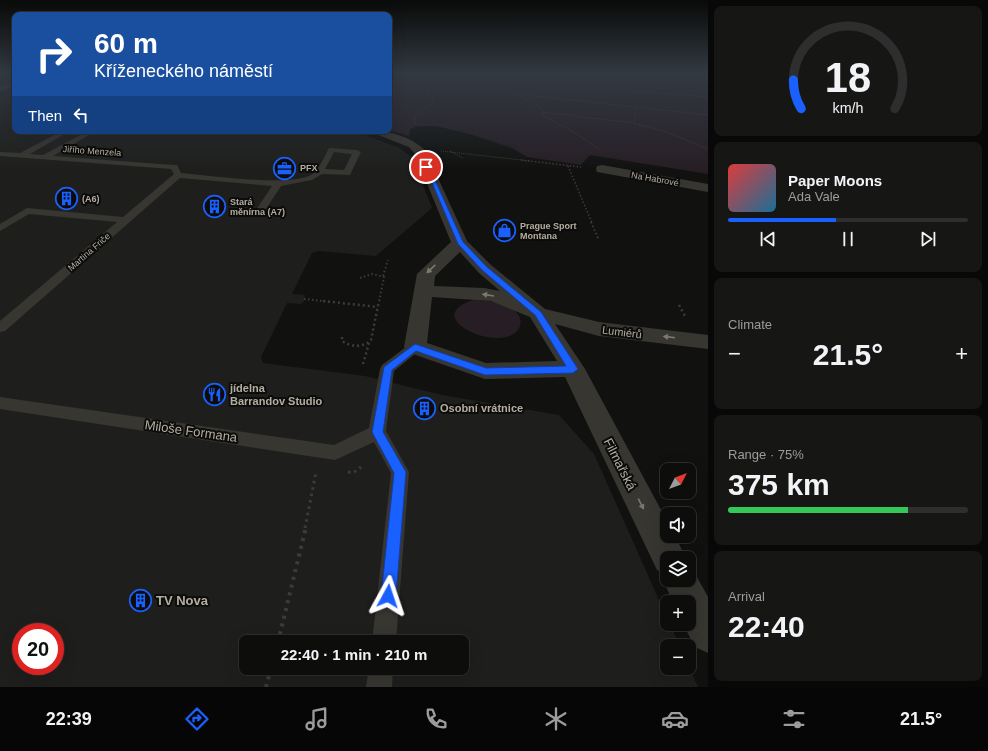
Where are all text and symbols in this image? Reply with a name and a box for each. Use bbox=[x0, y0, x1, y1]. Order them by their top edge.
icon: right bbox=[28, 28, 80, 80]
text: 60 m bbox=[94, 28, 158, 59]
text: 18 bbox=[825, 54, 871, 101]
text: Kříženeckého náměstí bbox=[94, 61, 273, 81]
text: km/h bbox=[833, 100, 864, 116]
icon: left bbox=[70, 104, 92, 126]
text: Then bbox=[28, 107, 62, 124]
street label: Jiřího Menzela bbox=[62, 144, 122, 158]
pin bbox=[409, 150, 443, 184]
office icon: PFX bbox=[271, 155, 297, 181]
icon: arrive bbox=[415, 156, 437, 178]
place label: PFX bbox=[300, 163, 318, 173]
street label: Na Habrové bbox=[630, 170, 680, 188]
text: Paper Moons bbox=[788, 172, 882, 189]
building icon: (A6) bbox=[53, 186, 79, 212]
text: Ada Vale bbox=[788, 189, 840, 204]
place label: (A6) bbox=[82, 194, 100, 204]
building icon: Stará měnírna (A7) bbox=[201, 194, 227, 220]
place label: Stará měnírna (A7) bbox=[230, 197, 285, 217]
shop icon: Prague Sport Montana bbox=[492, 218, 518, 244]
place label: Prague Sport Montana bbox=[520, 221, 577, 241]
icon: previous bbox=[757, 228, 779, 250]
icon: pause bbox=[837, 228, 859, 250]
icon: next bbox=[917, 228, 939, 250]
street label: Martina Friče bbox=[66, 231, 112, 273]
one-way arrow bbox=[427, 264, 436, 273]
one-way arrow bbox=[482, 292, 494, 298]
text: Climate bbox=[728, 317, 772, 332]
street label: Lumiérů bbox=[602, 324, 642, 340]
one-way arrow bbox=[663, 334, 675, 340]
text: 21.5° bbox=[813, 338, 883, 371]
text: − bbox=[728, 341, 741, 366]
text: + bbox=[955, 341, 968, 366]
restaurant icon: jídelna Barrandov Studio bbox=[201, 381, 227, 407]
place label: jídelna Barrandov Studio bbox=[229, 382, 323, 407]
building icon: Osobní vrátnice bbox=[411, 395, 437, 421]
place label: Osobní vrátnice bbox=[440, 402, 523, 414]
street label: Miloše Formana bbox=[144, 417, 239, 445]
street label: Filmařská bbox=[601, 435, 640, 493]
text: Range · 75% bbox=[728, 447, 804, 462]
north arrow bbox=[660, 463, 696, 499]
map controls bbox=[660, 463, 696, 675]
text: 375 km bbox=[728, 468, 830, 501]
one-way arrow bbox=[638, 498, 644, 510]
button: sound bbox=[660, 507, 696, 543]
button: layers bbox=[660, 551, 696, 587]
position arrow bbox=[367, 575, 409, 617]
building icon: TV Nova bbox=[127, 587, 153, 613]
text: Arrival bbox=[728, 589, 765, 604]
place label: TV Nova bbox=[156, 593, 209, 608]
button: + bbox=[660, 595, 696, 631]
text: 22:40 bbox=[728, 610, 805, 643]
speed limit sign: 20 bbox=[12, 623, 64, 675]
button: − bbox=[660, 639, 696, 675]
text: 22:40 · 1 min · 210 m bbox=[281, 646, 427, 663]
icon: directions bbox=[183, 705, 211, 733]
icon: music bbox=[303, 705, 331, 733]
icon: phone bbox=[422, 705, 450, 733]
icon: climate bbox=[542, 705, 570, 733]
icon: car bbox=[661, 705, 689, 733]
icon: filters bbox=[780, 705, 808, 733]
text: 22:39 bbox=[46, 709, 92, 729]
text: 21.5° bbox=[900, 709, 942, 729]

